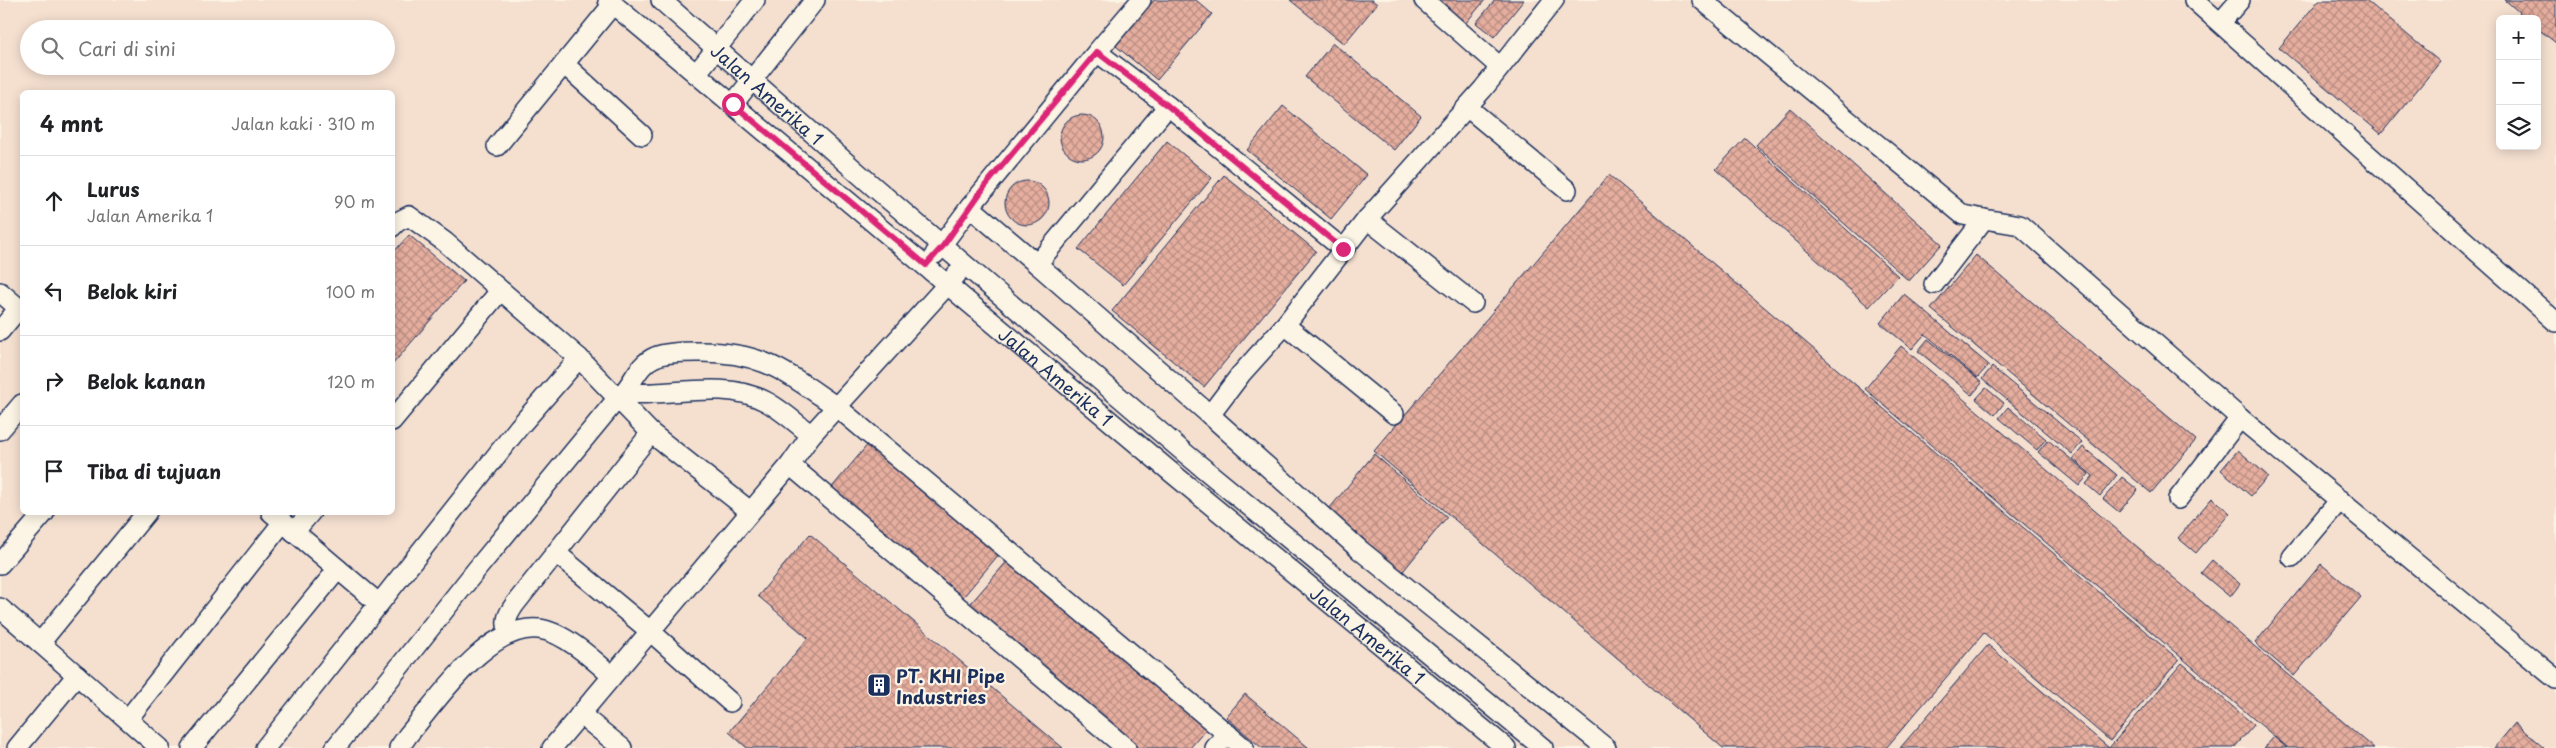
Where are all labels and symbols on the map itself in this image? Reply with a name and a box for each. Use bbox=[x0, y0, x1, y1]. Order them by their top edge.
street label: Jalan Amerika 1 bbox=[705, 37, 830, 151]
route start bbox=[722, 93, 745, 116]
route end bbox=[1332, 238, 1355, 261]
street label: Jalan Amerika 1 bbox=[993, 320, 1119, 432]
street label: Jalan Amerika 1 bbox=[1305, 579, 1431, 690]
place label: PT. KHI Pipe Industries bbox=[896, 662, 1005, 710]
building icon: PT. KHI Pipe Industries bbox=[866, 672, 892, 698]

